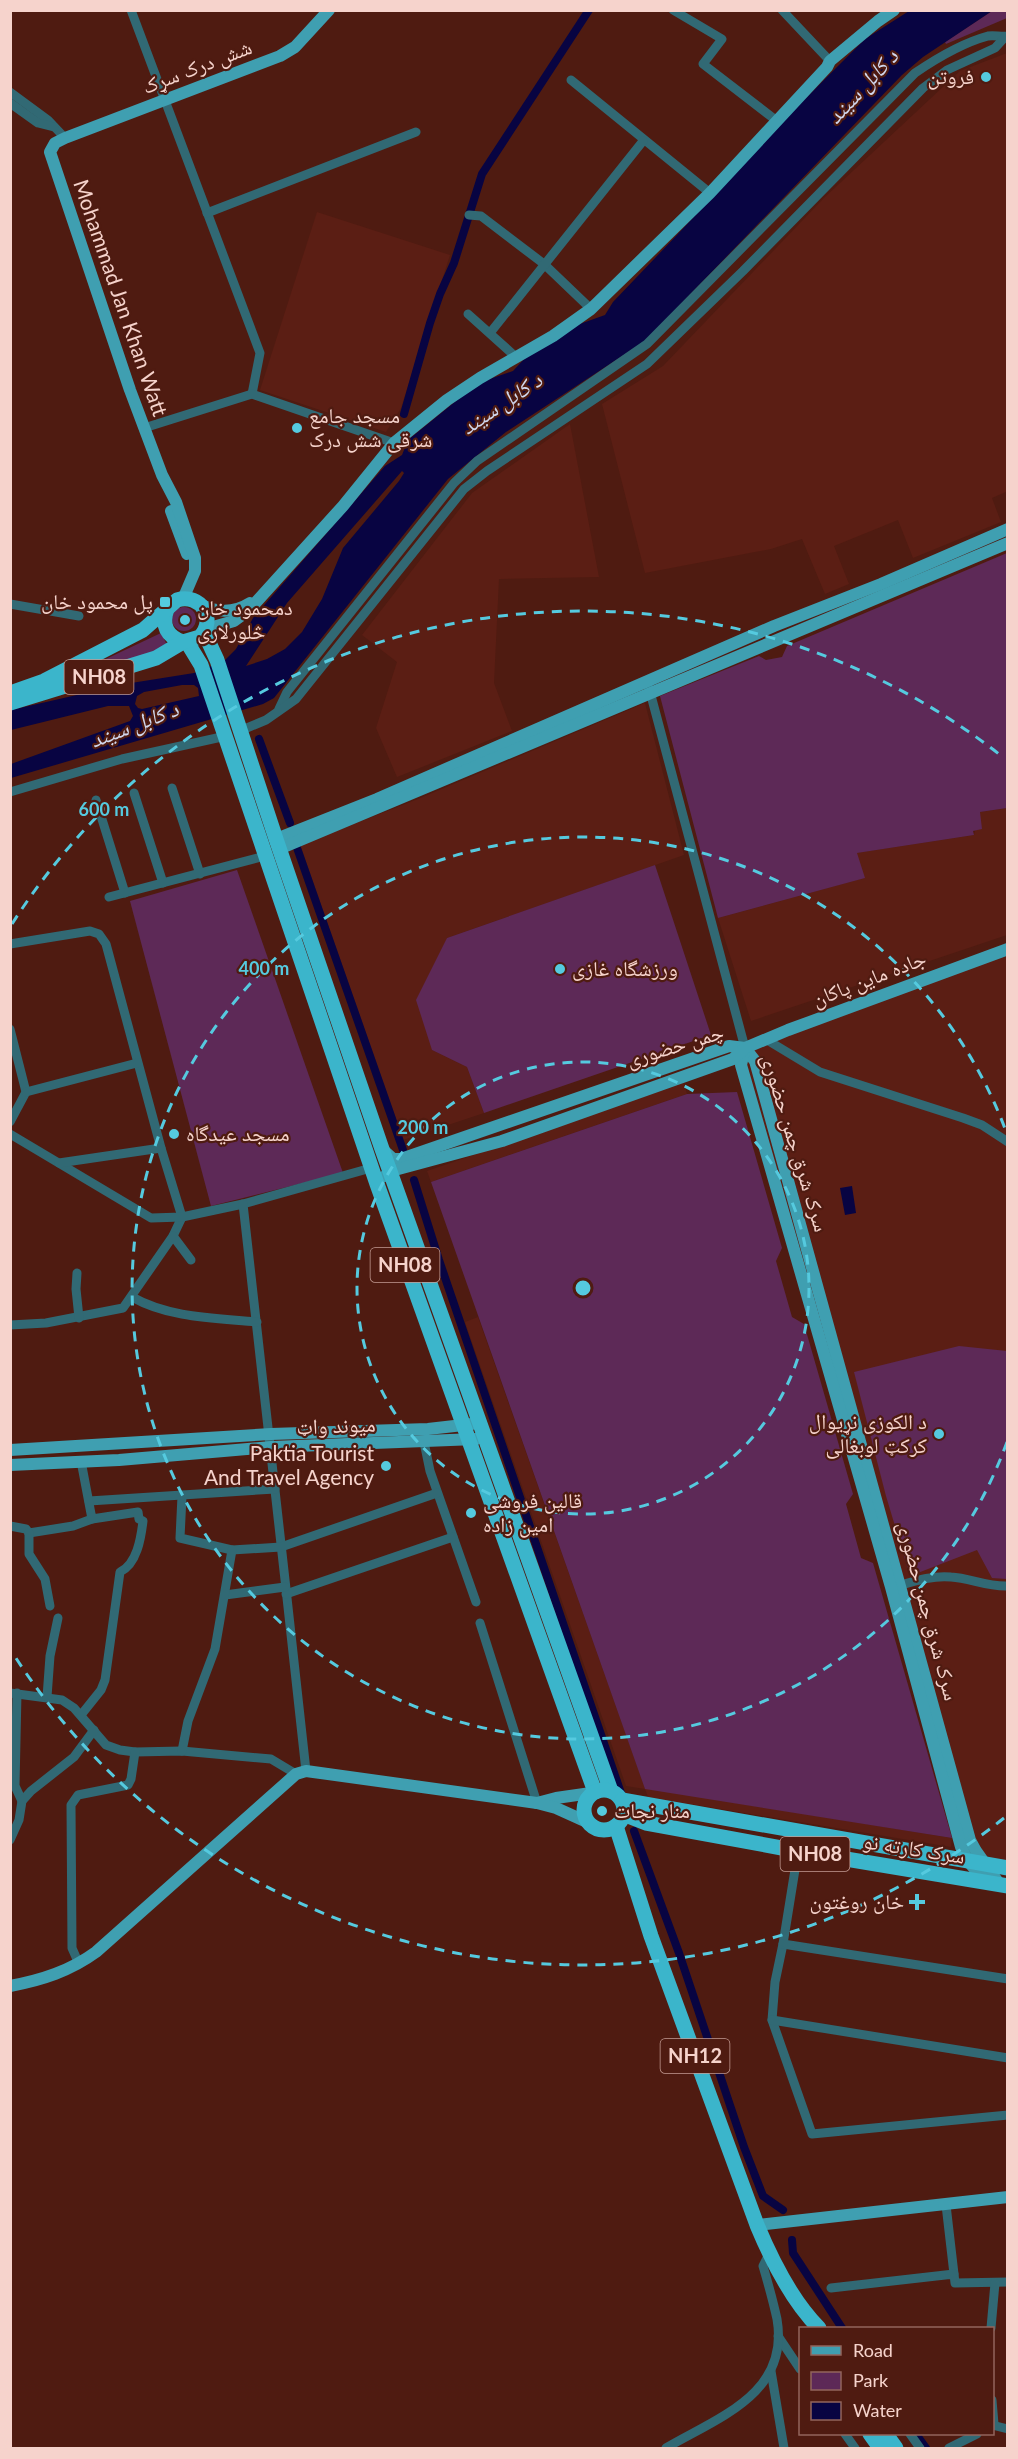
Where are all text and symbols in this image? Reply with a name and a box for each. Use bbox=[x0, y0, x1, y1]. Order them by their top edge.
street label: شش درک سړک bbox=[138, 33, 256, 100]
water label: د کابل سيند bbox=[820, 42, 904, 129]
place label: فروتن bbox=[927, 63, 974, 90]
marker: فروتن bbox=[979, 70, 993, 84]
street label: Mohammad Jan Khan Watt bbox=[69, 176, 174, 420]
water label: د کابل سيند bbox=[455, 365, 548, 440]
place label: مسجد جامع شرقی شش درک bbox=[309, 402, 432, 453]
marker: مسجد جامع شرقی شش درک bbox=[290, 421, 304, 435]
place label: پل محمود خان bbox=[41, 588, 153, 615]
place label: دمحمود خان څلورلاری bbox=[197, 594, 293, 644]
marker: پل محمود خان bbox=[158, 595, 172, 609]
marker: دمحمود خان څلورلاری bbox=[178, 613, 192, 627]
road number: NH08 bbox=[64, 660, 134, 694]
water label: د کابل سيند bbox=[86, 694, 183, 754]
text: 600 m bbox=[79, 798, 129, 820]
street label: جاده ماین پاکان bbox=[808, 944, 930, 1013]
place label: ورزشگاه غازی bbox=[572, 955, 678, 981]
text: 400 m bbox=[239, 957, 289, 979]
marker: ورزشگاه غازی bbox=[553, 962, 567, 976]
street label: چمن حضوری bbox=[623, 1018, 727, 1073]
street label: سرک شرق چمن حضوری bbox=[756, 1051, 835, 1235]
text: 200 m bbox=[398, 1116, 448, 1138]
place label: مسجد عیدگاه bbox=[186, 1120, 290, 1145]
marker: مسجد عیدگاه bbox=[167, 1127, 181, 1141]
road number: NH08 bbox=[370, 1248, 440, 1282]
centre of rings bbox=[573, 1278, 593, 1298]
place label: د الکوزی نړیوال کرکټ لوبغالی bbox=[809, 1408, 927, 1459]
street label: میوند واټ bbox=[296, 1411, 376, 1439]
marker: د الکوزی نړیوال کرکټ لوبغالی bbox=[932, 1427, 946, 1441]
place label: Paktia Tourist And Travel Agency bbox=[204, 1440, 374, 1489]
marker: Paktia Tourist And Travel Agency bbox=[379, 1459, 393, 1473]
place label: قالین فروشی امین زاده bbox=[483, 1487, 582, 1538]
marker: قالین فروشی امین زاده bbox=[464, 1506, 478, 1520]
street label: سرک شرق چمن حضوری bbox=[892, 1518, 965, 1703]
place label: منار نجات bbox=[614, 1797, 690, 1822]
marker: منار نجات bbox=[595, 1804, 609, 1818]
street label: سرک کارته نو bbox=[862, 1827, 967, 1868]
road number: NH08 bbox=[780, 1837, 850, 1871]
place label: خان روغتون bbox=[809, 1888, 904, 1914]
marker: خان روغتون bbox=[908, 1893, 926, 1911]
road number: NH12 bbox=[660, 2039, 730, 2073]
legend bbox=[799, 2327, 994, 2435]
text: Road bbox=[853, 2339, 893, 2361]
text: Park bbox=[853, 2369, 889, 2391]
text: Water bbox=[853, 2399, 902, 2421]

